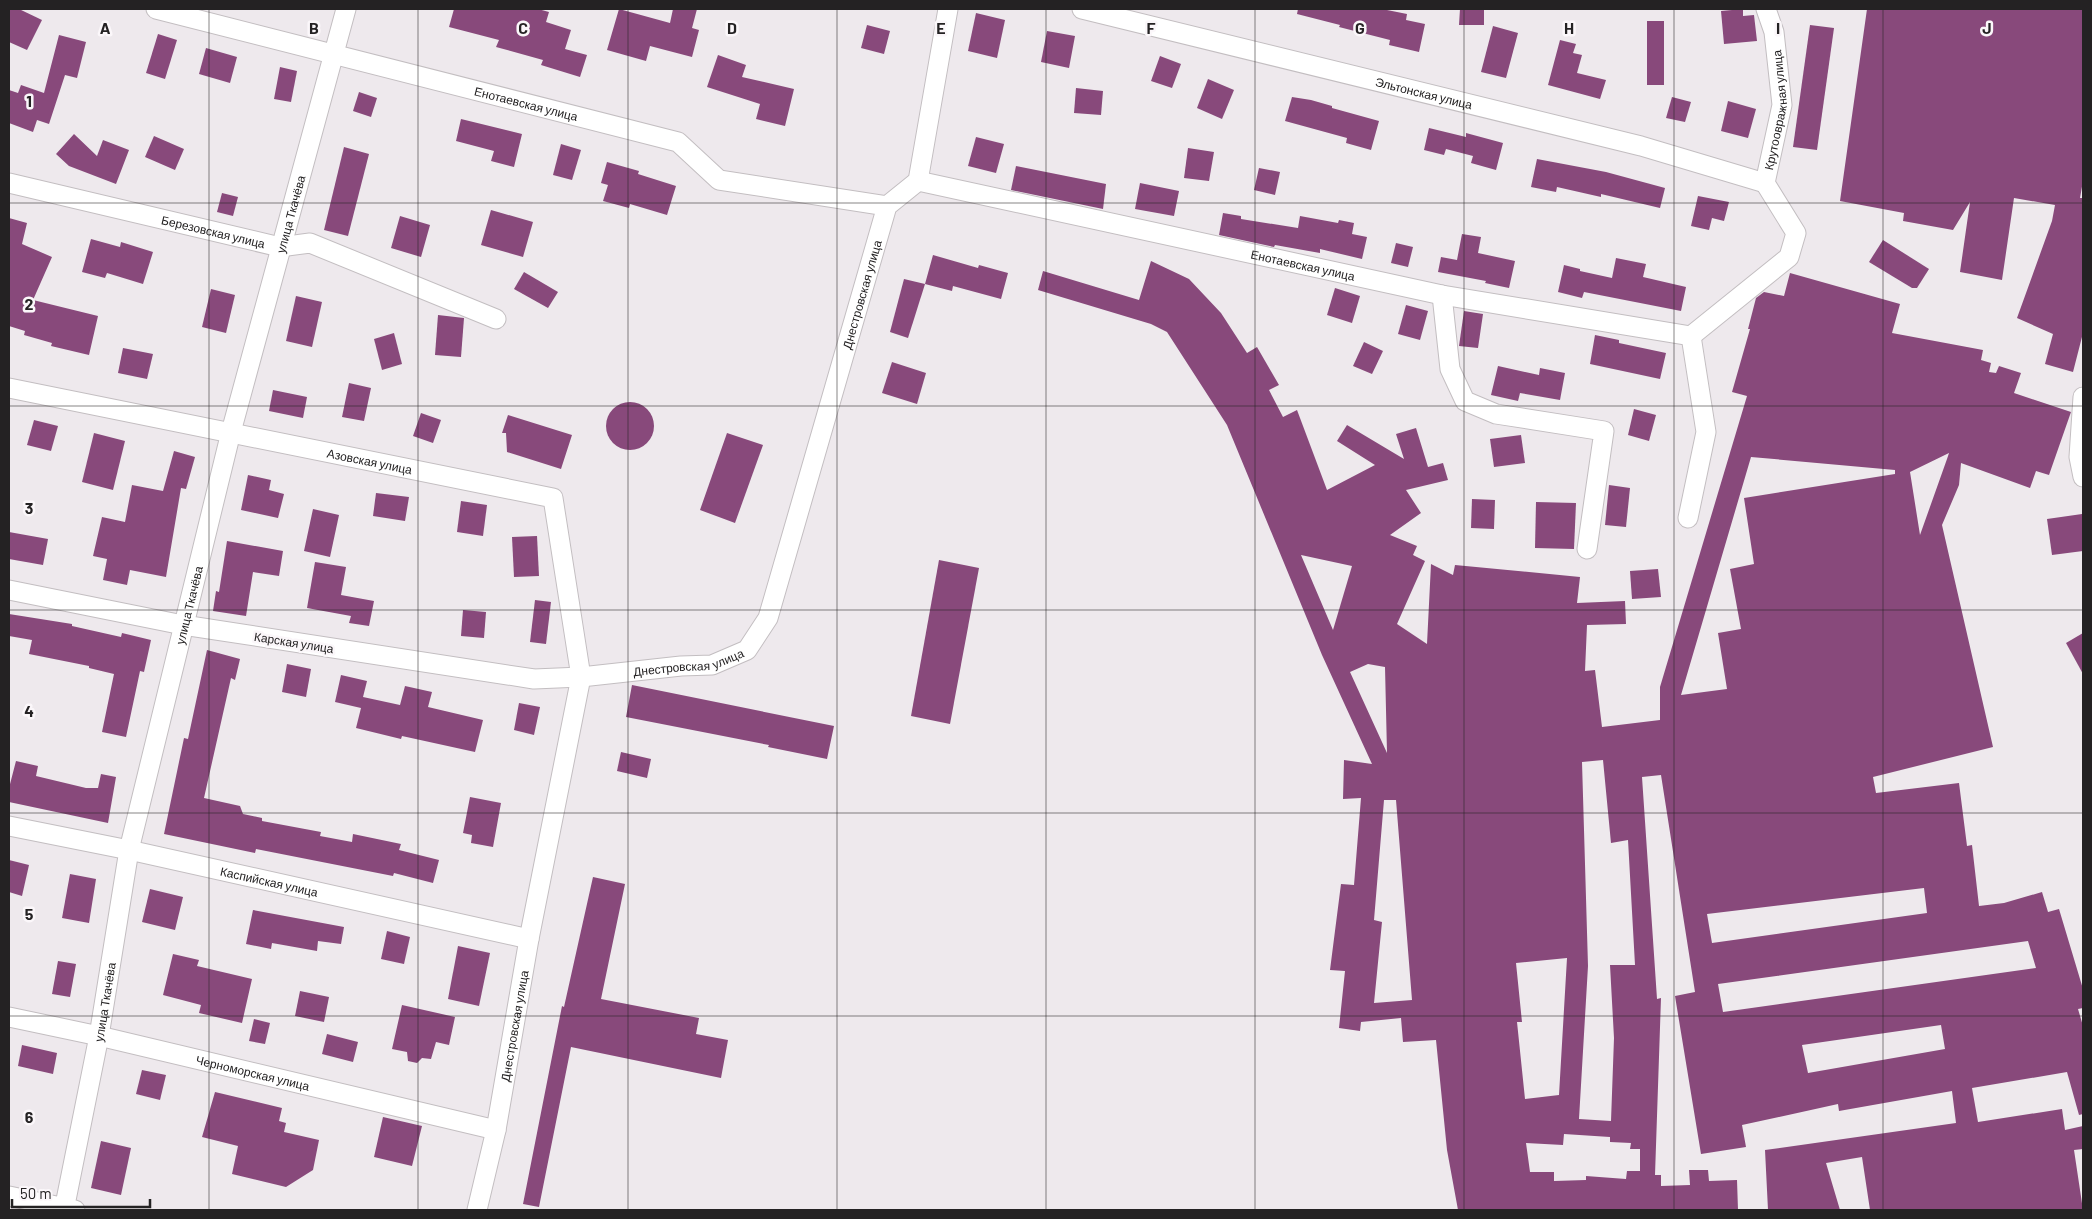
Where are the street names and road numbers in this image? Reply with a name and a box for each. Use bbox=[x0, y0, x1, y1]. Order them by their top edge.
street label: Крутоовражная улица bbox=[1761, 49, 1789, 171]
street label: Эльтонская улица bbox=[1374, 74, 1474, 111]
street label: Енотаевская улица bbox=[473, 83, 580, 123]
street label: улица Ткачёва bbox=[273, 173, 308, 255]
street label: Березовская улица bbox=[160, 212, 267, 250]
street label: Днестровская улица bbox=[839, 238, 884, 351]
street label: Енотаевская улица bbox=[1250, 247, 1357, 283]
street label: Азовская улица bbox=[326, 446, 414, 476]
street label: улица Ткачёва bbox=[172, 564, 205, 646]
street label: Карская улица bbox=[253, 629, 335, 656]
street label: Днестровская улица bbox=[632, 645, 746, 679]
street label: Каспийская улица bbox=[219, 864, 320, 899]
street label: улица Ткачёва bbox=[91, 961, 118, 1043]
street label: Днестровская улица bbox=[498, 969, 531, 1083]
street label: Черноморская улица bbox=[194, 1052, 311, 1093]

